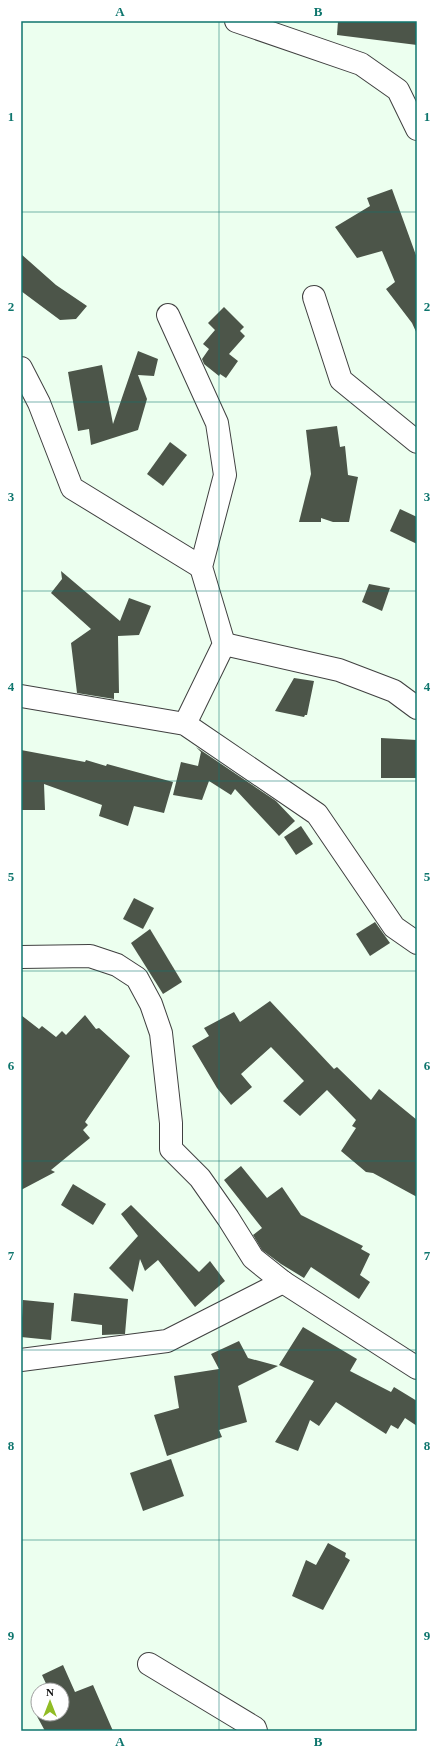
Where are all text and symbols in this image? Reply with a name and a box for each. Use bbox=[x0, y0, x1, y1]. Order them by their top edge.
text: A bbox=[115, 4, 125, 19]
text: B bbox=[314, 4, 323, 19]
text: 1 bbox=[8, 109, 14, 124]
text: 1 bbox=[424, 109, 430, 124]
text: 2 bbox=[8, 299, 14, 314]
text: 2 bbox=[424, 299, 430, 314]
text: 3 bbox=[8, 489, 15, 504]
text: 3 bbox=[424, 489, 431, 504]
text: 4 bbox=[8, 679, 15, 694]
text: 4 bbox=[424, 679, 431, 694]
text: 5 bbox=[8, 869, 15, 884]
text: 5 bbox=[424, 869, 431, 884]
text: 6 bbox=[8, 1058, 15, 1073]
text: 6 bbox=[424, 1058, 431, 1073]
text: 7 bbox=[8, 1248, 15, 1263]
text: 7 bbox=[424, 1248, 431, 1263]
text: 8 bbox=[8, 1438, 15, 1453]
text: 8 bbox=[424, 1438, 431, 1453]
text: 9 bbox=[8, 1628, 15, 1643]
text: 9 bbox=[424, 1628, 431, 1643]
north arrow bbox=[30, 1682, 70, 1722]
text: N bbox=[46, 1686, 54, 1698]
text: A bbox=[115, 1734, 125, 1749]
text: B bbox=[314, 1734, 323, 1749]

